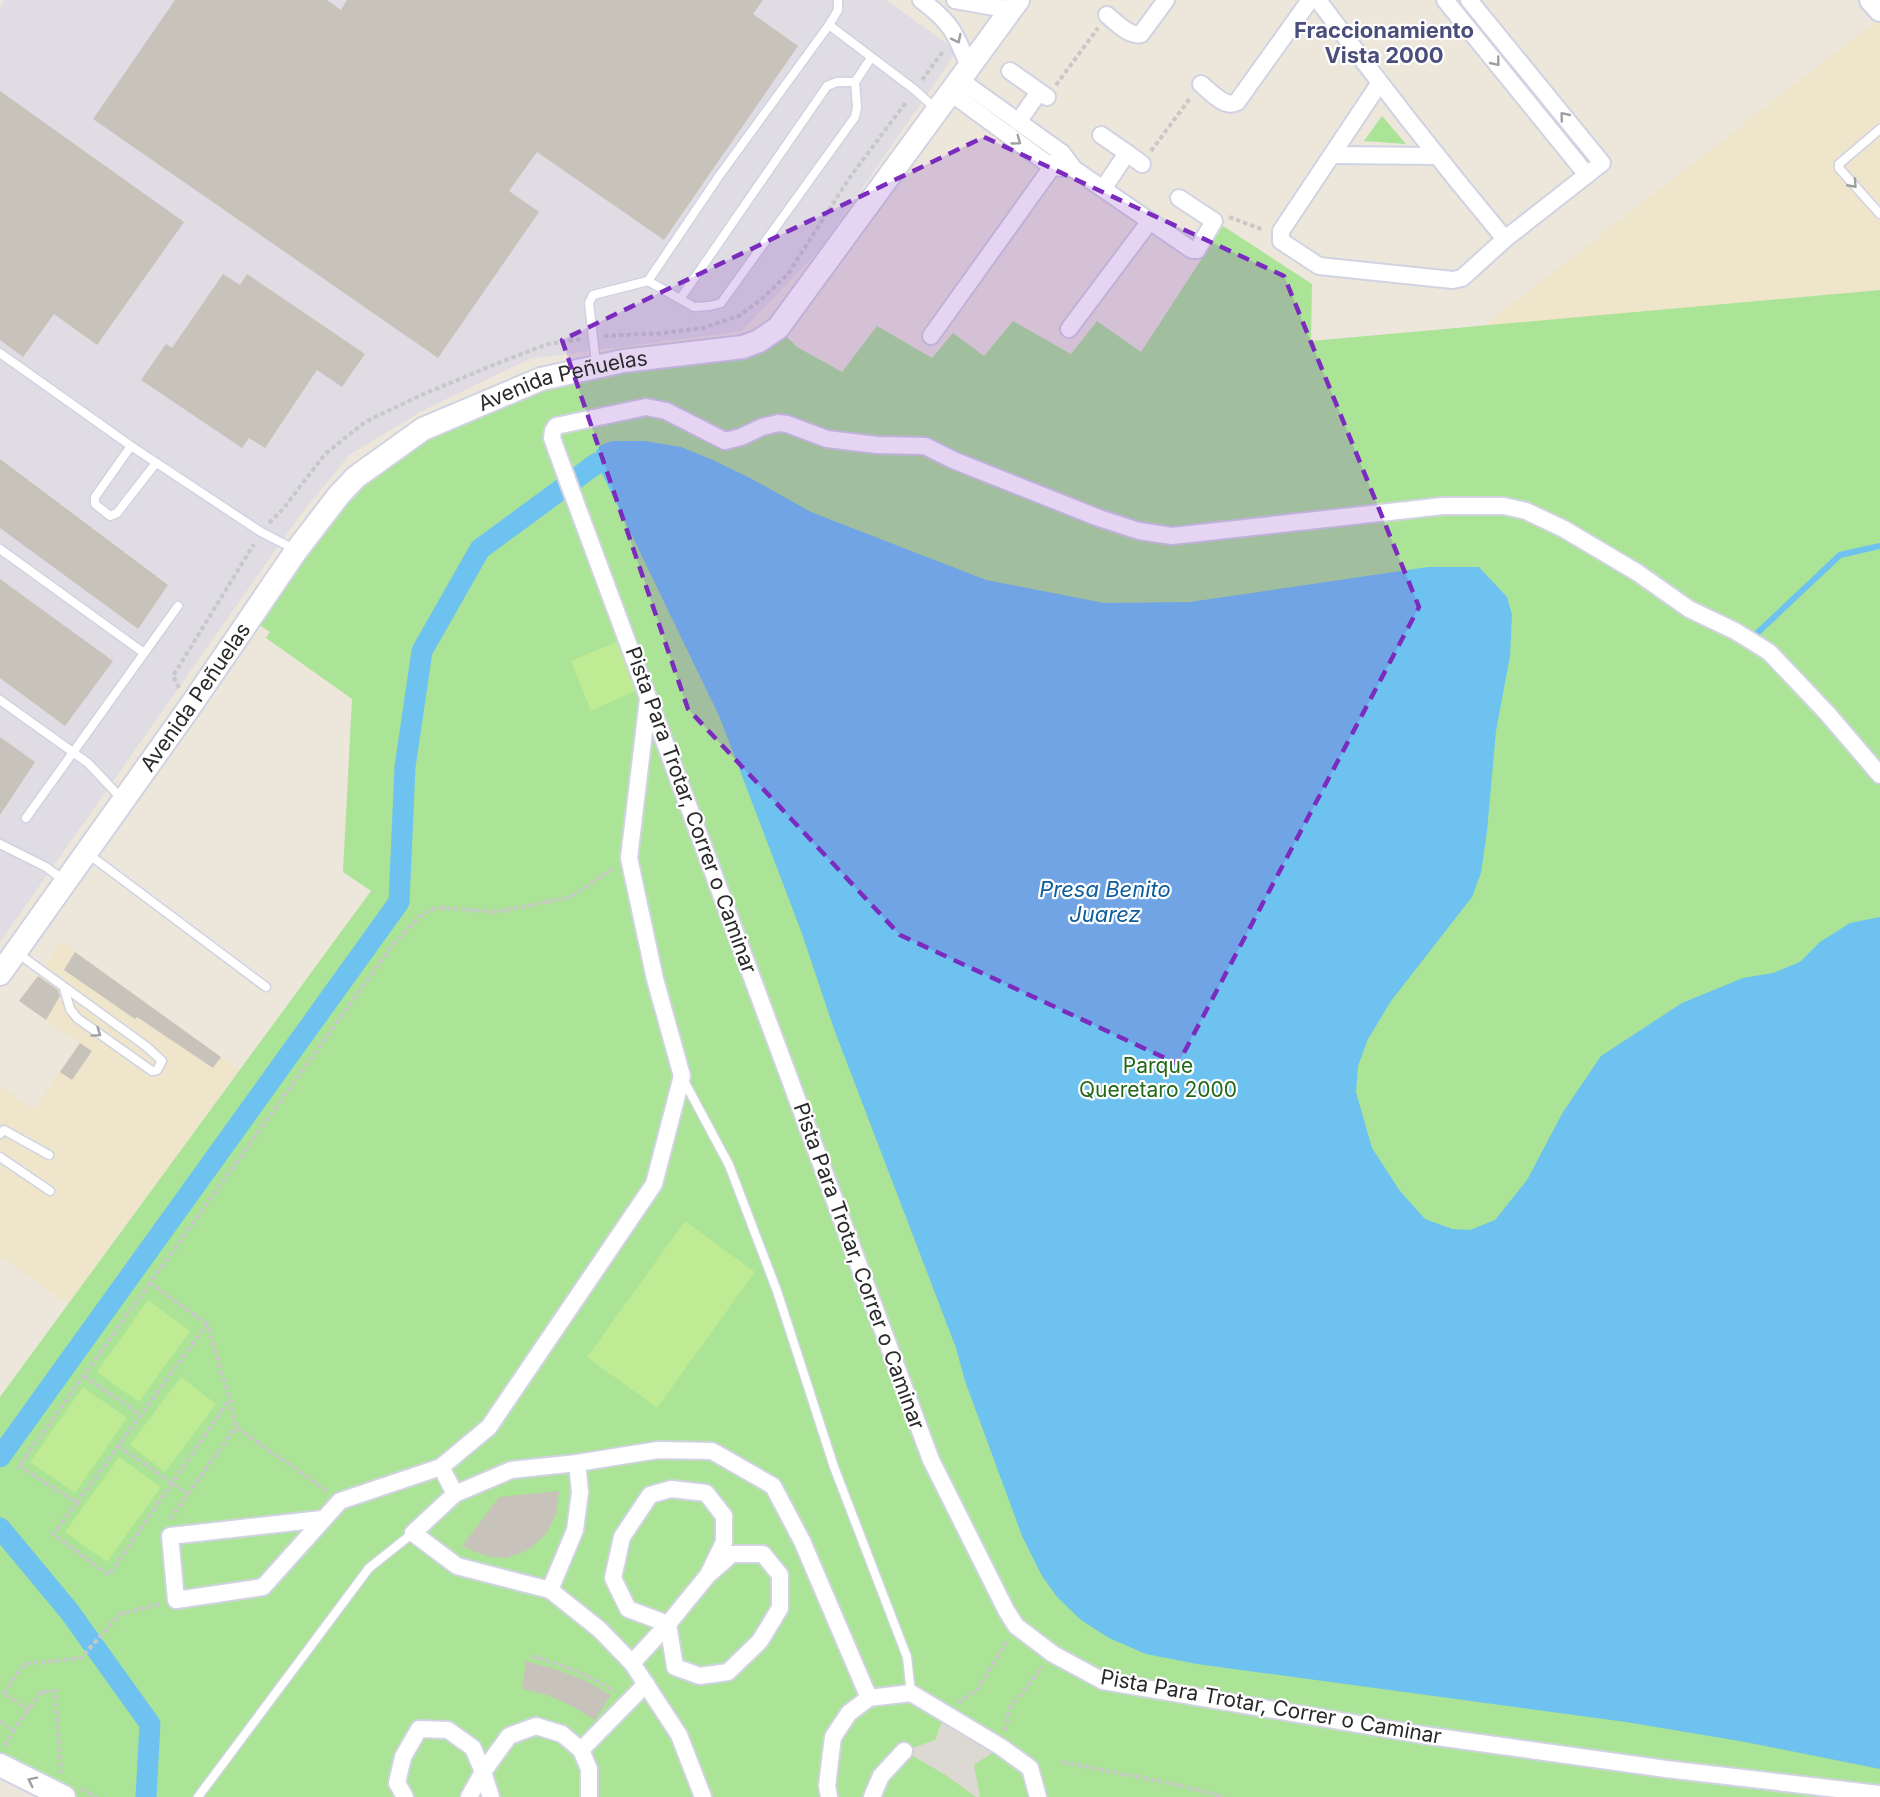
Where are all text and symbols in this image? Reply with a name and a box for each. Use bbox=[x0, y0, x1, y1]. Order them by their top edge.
district label: Fraccionamiento Vista 2000 bbox=[1294, 17, 1474, 68]
one-way arrow bbox=[949, 32, 961, 43]
one-way arrow bbox=[1488, 55, 1499, 66]
one-way arrow bbox=[1561, 112, 1572, 123]
one-way arrow bbox=[1010, 134, 1021, 145]
one-way arrow bbox=[1846, 178, 1857, 188]
street label: Avenida Peñuelas bbox=[474, 345, 649, 416]
street label: Avenida Peñuelas bbox=[135, 618, 255, 776]
street label: Pista Para Trotar, Correr o Caminar bbox=[621, 643, 762, 977]
water label: Presa Benito Juarez bbox=[1039, 876, 1171, 927]
one-way arrow bbox=[91, 1026, 102, 1037]
park label: Parque Queretaro 2000 bbox=[1079, 1053, 1237, 1102]
street label: Pista Para Trotar, Correr o Caminar bbox=[789, 1099, 930, 1433]
street label: Pista Para Trotar, Correr o Caminar bbox=[1099, 1664, 1444, 1749]
one-way arrow bbox=[27, 1777, 38, 1788]

